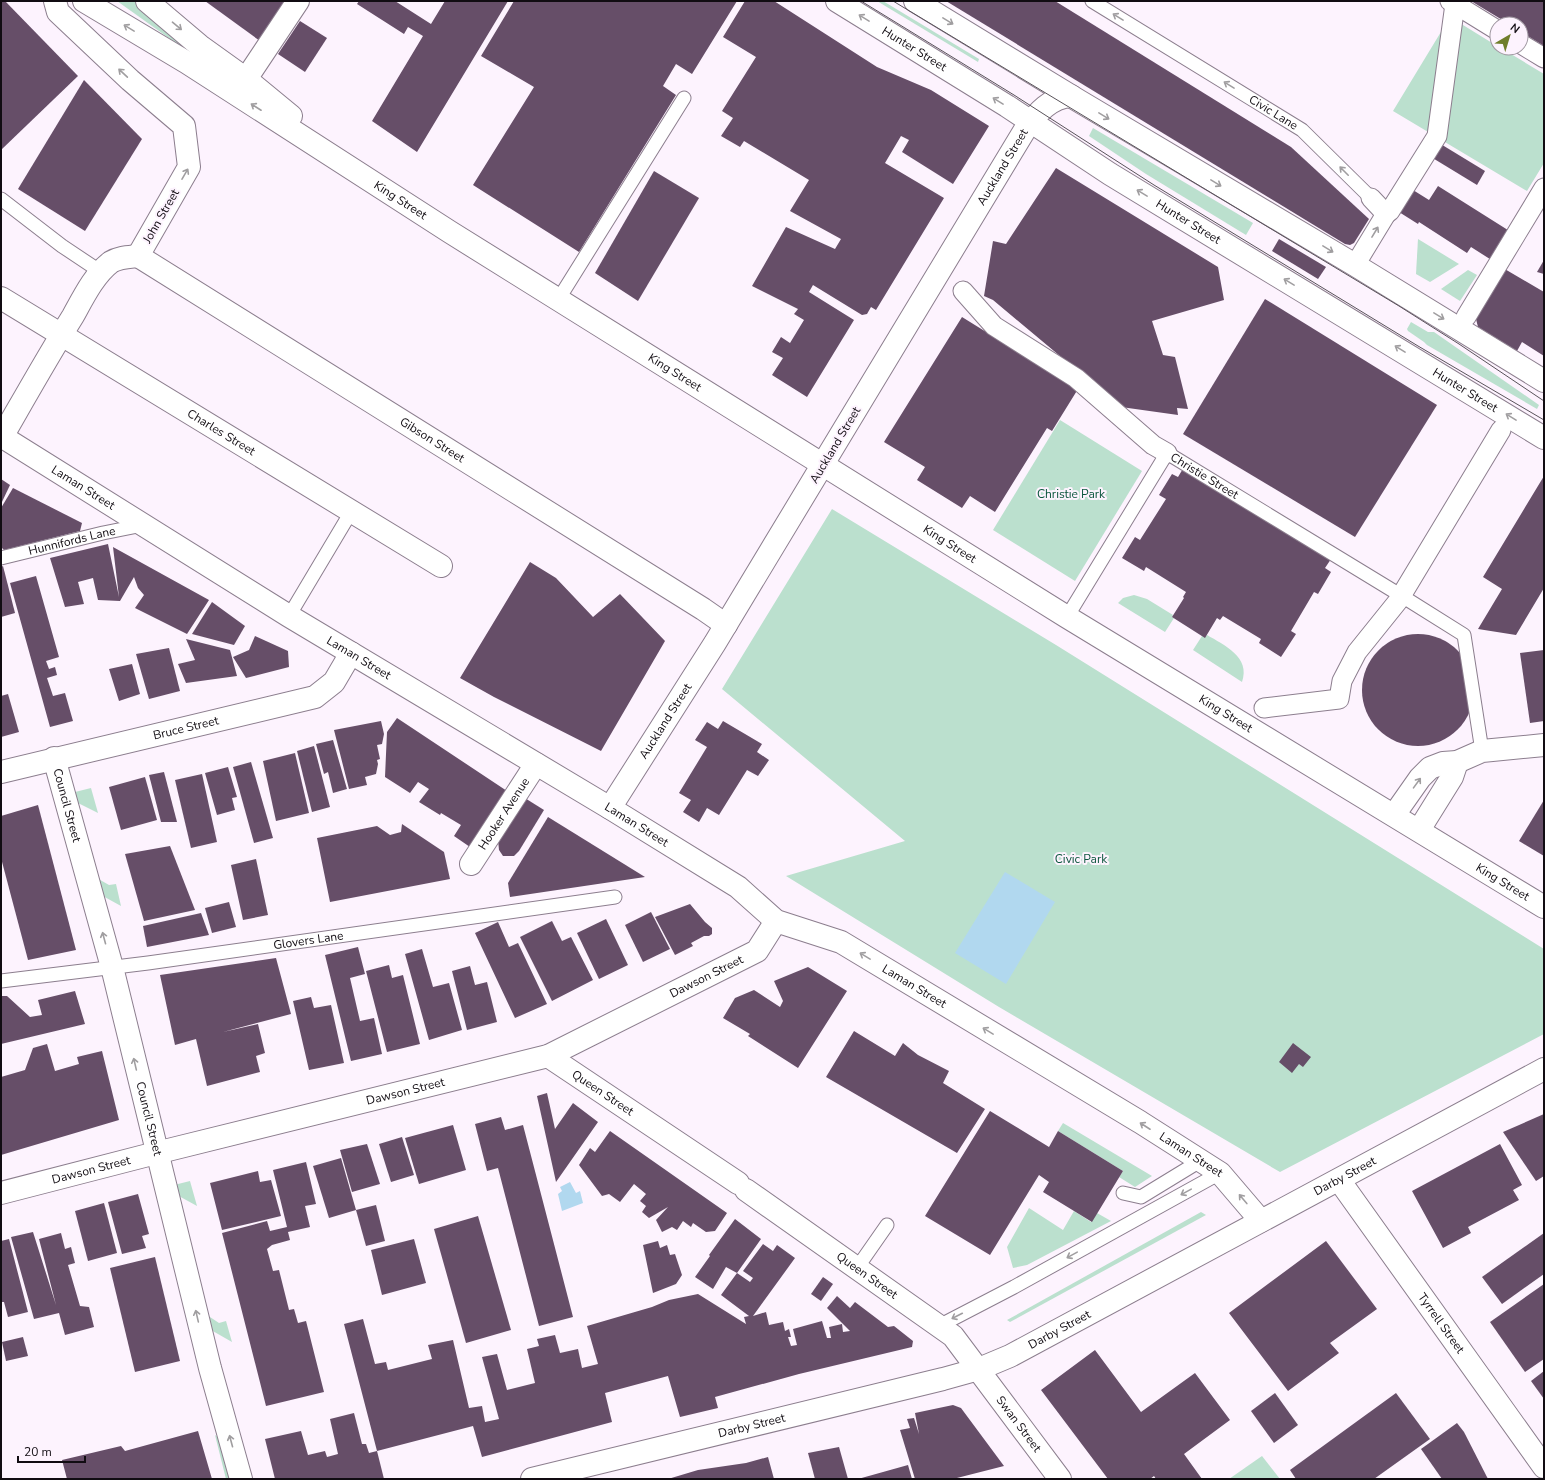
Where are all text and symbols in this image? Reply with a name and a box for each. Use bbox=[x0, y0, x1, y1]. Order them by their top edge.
one-way arrow bbox=[858, 13, 869, 22]
one-way arrow bbox=[1113, 13, 1124, 21]
north arrow bbox=[1489, 16, 1529, 56]
one-way arrow bbox=[942, 18, 954, 26]
text: N bbox=[1507, 20, 1523, 37]
one-way arrow bbox=[171, 22, 182, 31]
one-way arrow bbox=[123, 23, 135, 31]
street label: Hunter Street bbox=[879, 23, 951, 75]
one-way arrow bbox=[119, 69, 129, 78]
one-way arrow bbox=[1223, 81, 1235, 89]
street label: Civic Lane bbox=[1246, 91, 1301, 134]
one-way arrow bbox=[992, 96, 1004, 104]
one-way arrow bbox=[251, 103, 262, 111]
one-way arrow bbox=[1098, 112, 1109, 120]
street label: Auckland Street bbox=[973, 125, 1032, 208]
one-way arrow bbox=[1339, 166, 1349, 176]
one-way arrow bbox=[182, 168, 190, 180]
street label: King Street bbox=[371, 177, 431, 224]
one-way arrow bbox=[1210, 179, 1222, 187]
street label: John Street bbox=[139, 185, 183, 247]
one-way arrow bbox=[1136, 188, 1148, 196]
street label: Hunter Street bbox=[1153, 196, 1225, 248]
one-way arrow bbox=[1372, 226, 1380, 238]
one-way arrow bbox=[1322, 245, 1333, 253]
one-way arrow bbox=[1283, 277, 1295, 285]
one-way arrow bbox=[1433, 313, 1445, 321]
one-way arrow bbox=[1395, 345, 1406, 353]
street label: King Street bbox=[645, 350, 705, 395]
street label: Hunter Street bbox=[1430, 364, 1501, 416]
street label: Auckland Street bbox=[806, 403, 865, 486]
street label: Charles Street bbox=[184, 405, 259, 460]
one-way arrow bbox=[1505, 413, 1517, 421]
street label: Gibson Street bbox=[397, 414, 468, 467]
street label: Christie Street bbox=[1167, 449, 1242, 503]
street label: Laman Street bbox=[48, 461, 119, 514]
park label: Christie Park bbox=[1037, 486, 1106, 502]
street label: King Street bbox=[920, 521, 980, 567]
street label: Hunnifords Lane bbox=[27, 523, 117, 559]
street label: Laman Street bbox=[324, 632, 395, 684]
street label: Auckland Street bbox=[635, 680, 696, 762]
street label: King Street bbox=[1196, 691, 1256, 736]
street label: Bruce Street bbox=[151, 712, 221, 743]
street label: Council Street bbox=[49, 767, 85, 845]
street label: Hooker Avenue bbox=[474, 775, 533, 853]
one-way arrow bbox=[1413, 778, 1421, 789]
street label: Laman Street bbox=[602, 799, 672, 851]
park label: Civic Park bbox=[1055, 851, 1108, 867]
street label: King Street bbox=[1473, 859, 1533, 905]
street label: Glovers Lane bbox=[272, 927, 344, 953]
one-way arrow bbox=[100, 932, 107, 945]
street label: Dawson Street bbox=[667, 951, 746, 1002]
one-way arrow bbox=[860, 952, 871, 960]
street label: Laman Street bbox=[879, 961, 950, 1012]
one-way arrow bbox=[982, 1026, 994, 1034]
one-way arrow bbox=[131, 1058, 138, 1071]
street label: Queen Street bbox=[569, 1066, 638, 1120]
street label: Dawson Street bbox=[364, 1074, 447, 1109]
street label: Council Street bbox=[132, 1080, 166, 1158]
one-way arrow bbox=[1140, 1122, 1151, 1130]
street label: Laman Street bbox=[1156, 1128, 1227, 1181]
street label: Dawson Street bbox=[50, 1152, 133, 1188]
street label: Darby Street bbox=[1311, 1152, 1379, 1199]
one-way arrow bbox=[1180, 1189, 1192, 1197]
one-way arrow bbox=[1239, 1194, 1248, 1205]
street label: Queen Street bbox=[833, 1248, 901, 1303]
one-way arrow bbox=[1066, 1252, 1078, 1259]
street label: Tyrrell Street bbox=[1414, 1290, 1469, 1357]
street label: Darby Street bbox=[1025, 1306, 1094, 1353]
one-way arrow bbox=[193, 1310, 201, 1323]
one-way arrow bbox=[951, 1313, 963, 1321]
street label: Swan Street bbox=[992, 1392, 1045, 1456]
street label: Darby Street bbox=[716, 1410, 788, 1441]
one-way arrow bbox=[227, 1435, 234, 1448]
scale bar bbox=[18, 1438, 85, 1464]
text: 20 m bbox=[24, 1444, 52, 1460]

